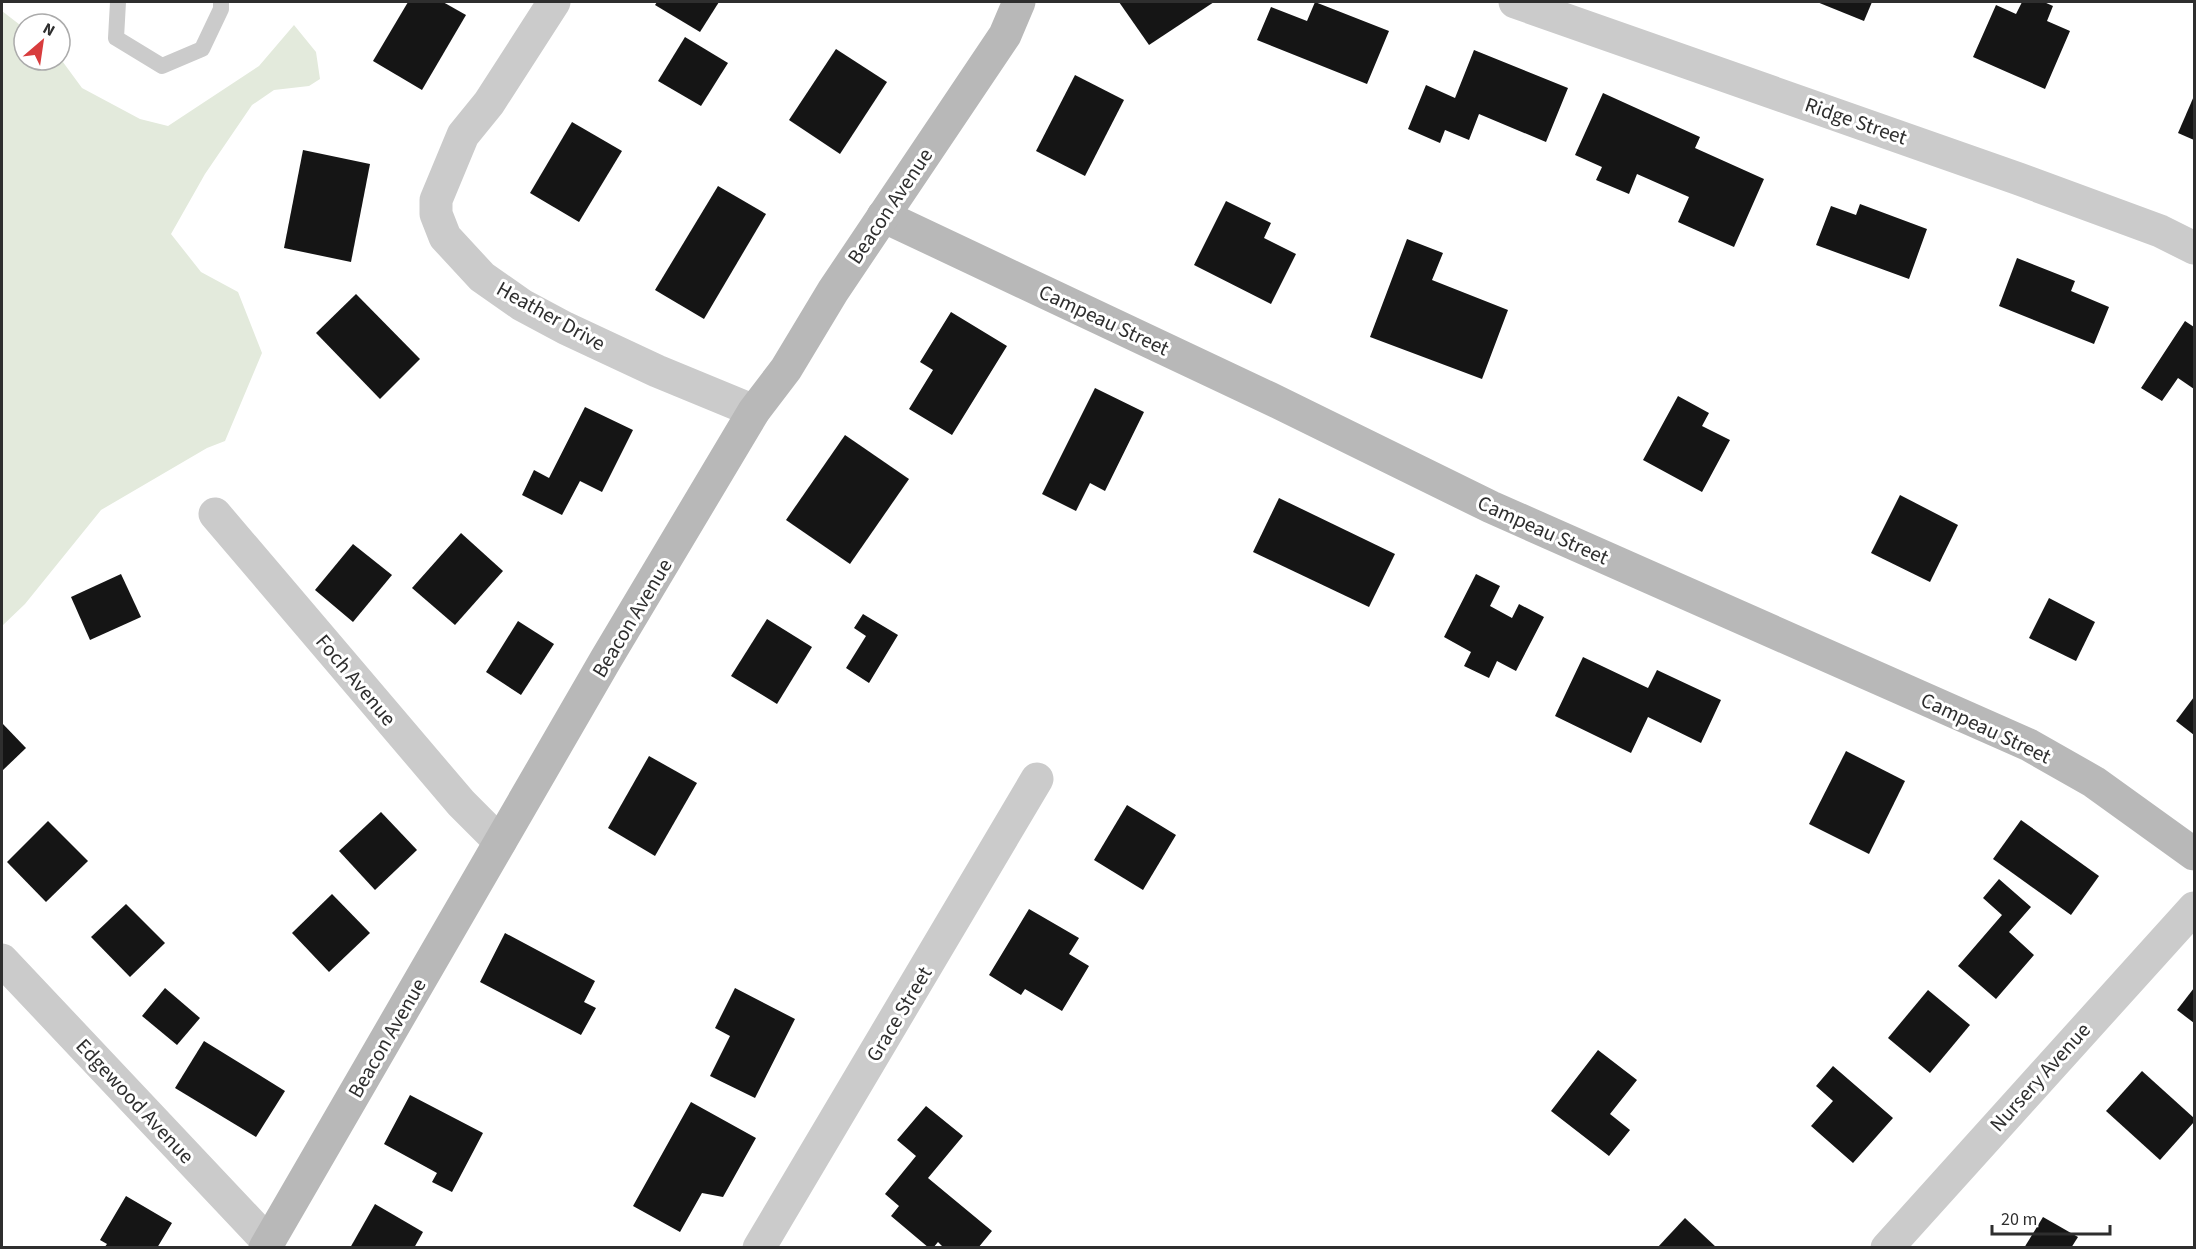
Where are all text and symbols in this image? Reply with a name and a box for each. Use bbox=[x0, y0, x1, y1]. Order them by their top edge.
north arrow bbox=[12, 12, 72, 72]
text: N bbox=[39, 18, 59, 42]
street label: Ridge Street bbox=[1801, 90, 1911, 152]
street label: Beacon Avenue bbox=[840, 142, 940, 270]
street label: Heather Drive bbox=[491, 274, 611, 358]
street label: Campeau Street bbox=[1034, 277, 1174, 363]
street label: Campeau Street bbox=[1473, 488, 1613, 572]
street label: Beacon Avenue bbox=[585, 553, 679, 683]
street label: Foch Avenue bbox=[309, 628, 403, 732]
street label: Campeau Street bbox=[1916, 685, 2056, 771]
street label: Grace Street bbox=[859, 961, 939, 1067]
street label: Beacon Avenue bbox=[341, 972, 433, 1104]
street label: Nursery Avenue bbox=[1983, 1016, 2097, 1138]
street label: Edgewood Avenue bbox=[69, 1032, 201, 1170]
scale bar bbox=[1992, 1198, 2110, 1236]
text: 20 m bbox=[2001, 1207, 2037, 1232]

